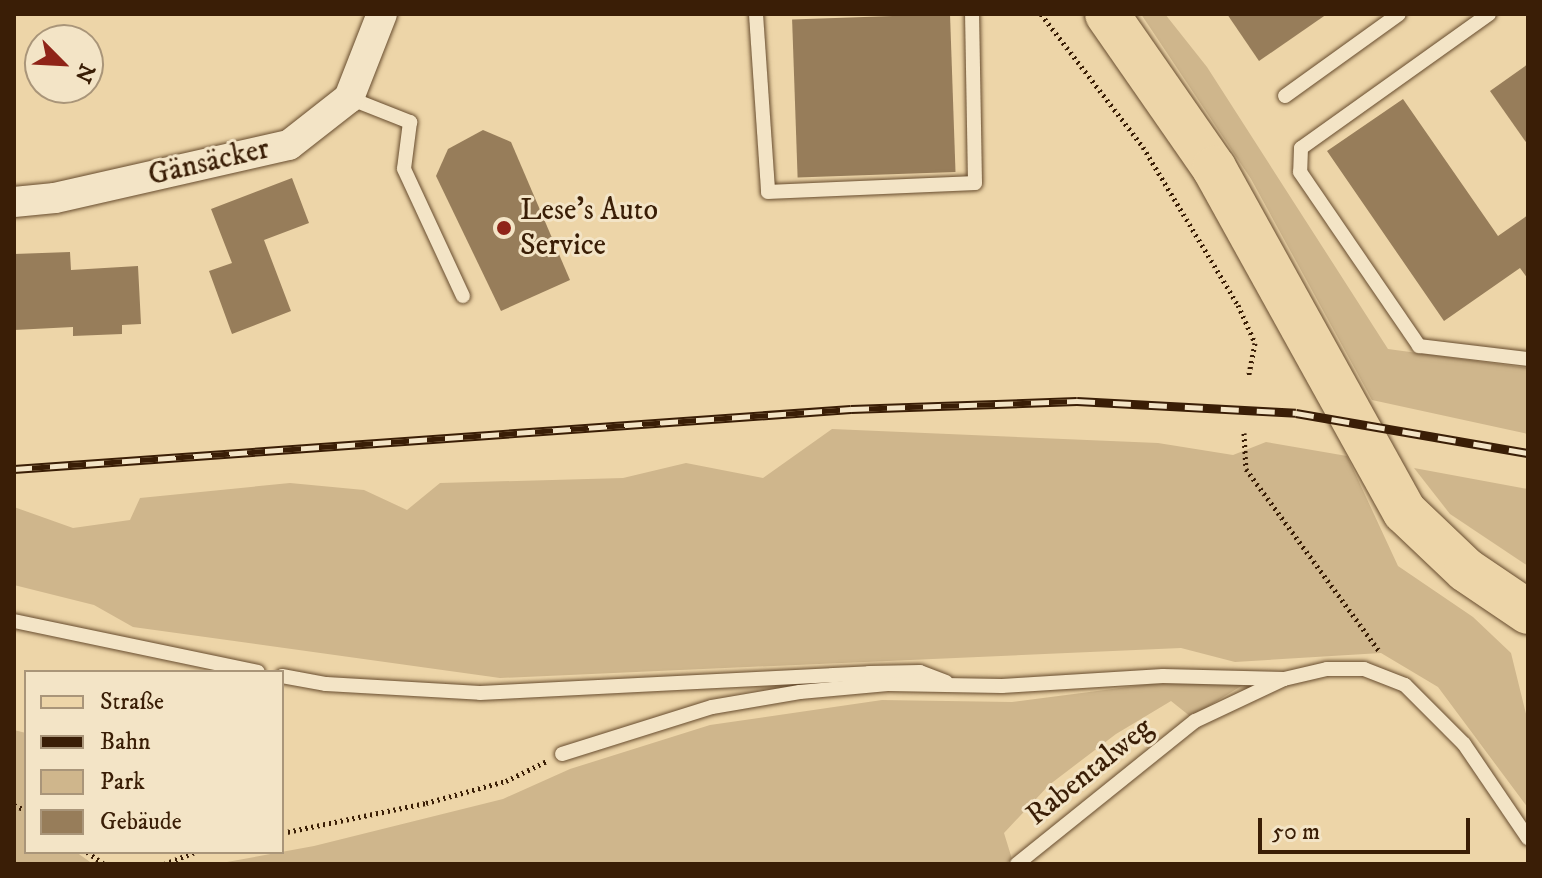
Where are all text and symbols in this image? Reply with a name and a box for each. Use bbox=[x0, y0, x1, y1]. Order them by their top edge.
north arrow bbox=[24, 24, 104, 104]
text: N bbox=[69, 59, 101, 87]
street label: Gänsäcker bbox=[145, 132, 273, 194]
place label: Lese's Auto Service bbox=[520, 193, 658, 264]
marker: Lese's Auto Service bbox=[495, 219, 513, 237]
legend bbox=[24, 670, 284, 854]
text: Straße bbox=[100, 687, 164, 717]
street label: Rabentalweg bbox=[1020, 710, 1160, 834]
text: Bahn bbox=[100, 727, 151, 757]
text: Park bbox=[100, 767, 145, 797]
scale bar bbox=[1262, 802, 1474, 852]
text: Gebäude bbox=[100, 807, 182, 837]
text: 50 m bbox=[1272, 817, 1320, 847]

